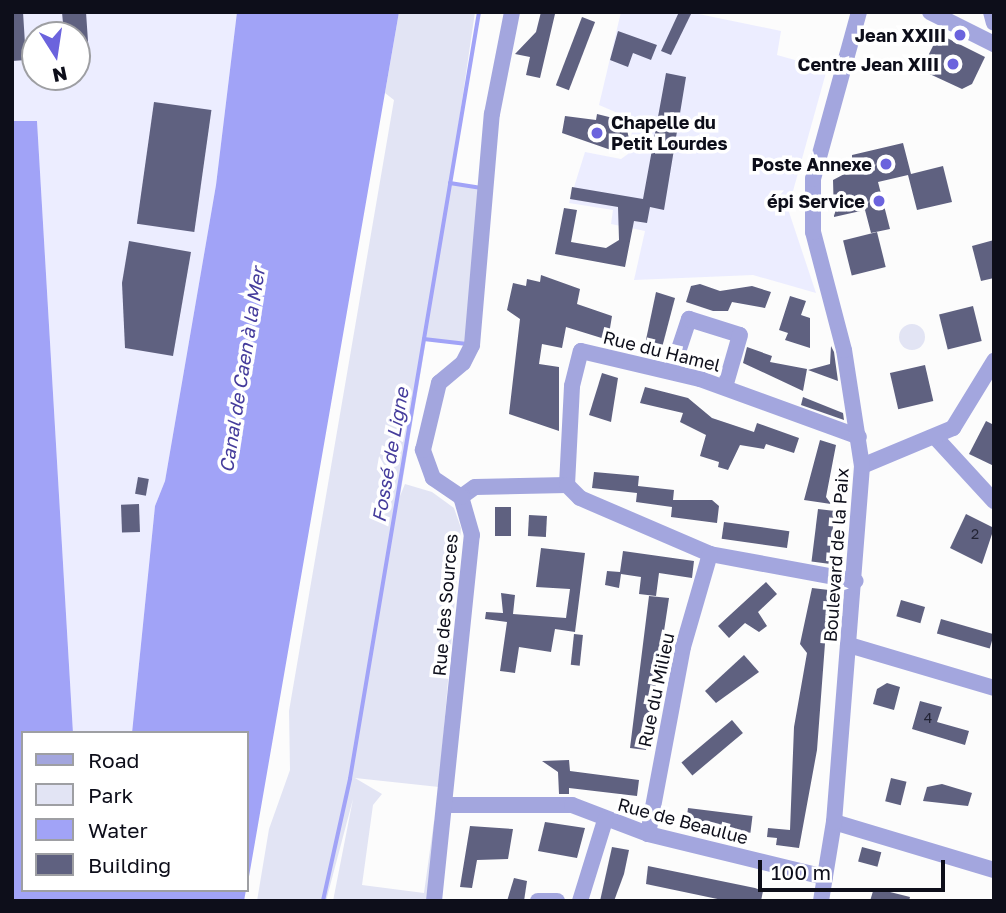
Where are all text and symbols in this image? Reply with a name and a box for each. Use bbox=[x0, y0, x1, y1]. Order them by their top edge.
north arrow bbox=[21, 21, 91, 91]
place label: Jean XXIII bbox=[855, 24, 946, 46]
marker: Jean XXIII bbox=[952, 27, 968, 43]
place label: Centre Jean XIII bbox=[798, 53, 939, 75]
marker: Centre Jean XIII bbox=[945, 56, 961, 72]
text: N bbox=[51, 62, 70, 88]
place label: Chapelle du Petit Lourdes bbox=[611, 112, 728, 154]
marker: Chapelle du Petit Lourdes bbox=[589, 125, 605, 141]
place label: Poste Annexe bbox=[751, 153, 872, 175]
marker: Poste Annexe bbox=[878, 156, 894, 172]
place label: épi Service bbox=[767, 190, 865, 212]
marker: épi Service bbox=[871, 193, 887, 209]
water label: Canal de Caen à la Mer bbox=[215, 266, 269, 474]
street label: Rue du Hamel bbox=[601, 326, 723, 376]
water label: Fossé de Ligne bbox=[367, 386, 413, 524]
street label: Boulevard de la Paix bbox=[819, 467, 853, 643]
house number: 2 bbox=[971, 526, 979, 542]
street label: Rue des Sources bbox=[428, 533, 462, 677]
street label: Rue du Milieu bbox=[633, 631, 679, 749]
house number: 4 bbox=[924, 710, 932, 726]
legend bbox=[21, 731, 248, 892]
text: Road bbox=[88, 747, 139, 773]
text: Park bbox=[88, 782, 133, 808]
street label: Rue de Beaulue bbox=[615, 793, 751, 849]
text: Water bbox=[88, 817, 148, 843]
scale bar bbox=[761, 846, 948, 890]
text: Building bbox=[88, 852, 171, 878]
text: 100 m bbox=[771, 859, 831, 885]

